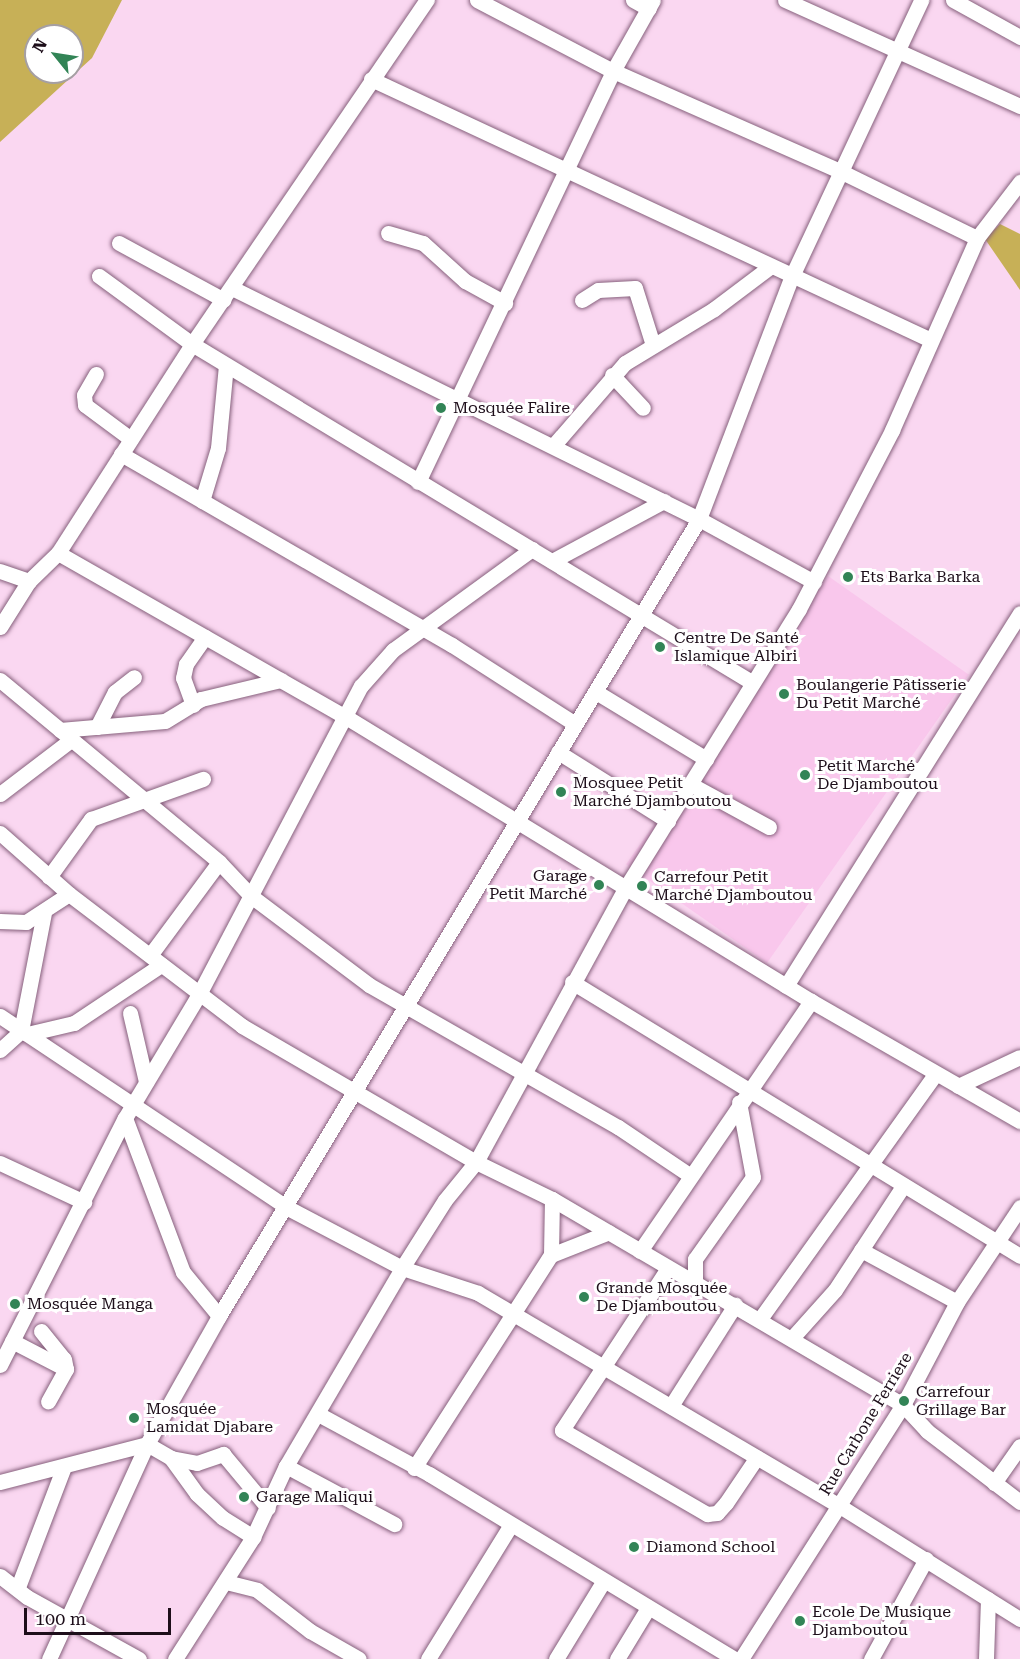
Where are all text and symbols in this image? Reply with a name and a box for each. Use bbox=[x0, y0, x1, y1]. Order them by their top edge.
north arrow bbox=[24, 24, 84, 84]
text: N bbox=[28, 36, 51, 56]
place label: Mosquée Falire bbox=[453, 398, 570, 418]
marker: Mosquée Falire bbox=[434, 401, 448, 415]
place label: Ets Barka Barka bbox=[860, 567, 980, 587]
marker: Ets Barka Barka bbox=[841, 570, 855, 584]
place label: Centre De Santé Islamique Albiri bbox=[674, 628, 799, 666]
marker: Centre De Santé Islamique Albiri bbox=[651, 638, 669, 656]
place label: Boulangerie Pâtisserie Du Petit Marché bbox=[796, 675, 966, 713]
marker: Boulangerie Pâtisserie Du Petit Marché bbox=[777, 687, 791, 701]
place label: Petit Marché De Djamboutou bbox=[817, 756, 938, 794]
marker: Petit Marché De Djamboutou bbox=[798, 768, 812, 782]
place label: Mosquee Petit Marché Djamboutou bbox=[573, 773, 731, 811]
marker: Mosquee Petit Marché Djamboutou bbox=[554, 785, 568, 799]
place label: Garage Petit Marché bbox=[489, 866, 587, 904]
place label: Carrefour Petit Marché Djamboutou bbox=[654, 867, 812, 905]
marker: Garage Petit Marché bbox=[592, 878, 606, 892]
marker: Carrefour Petit Marché Djamboutou bbox=[635, 879, 649, 893]
place label: Grande Mosquée De Djamboutou bbox=[596, 1278, 727, 1316]
marker: Grande Mosquée De Djamboutou bbox=[577, 1290, 591, 1304]
place label: Mosquée Manga bbox=[27, 1294, 153, 1314]
marker: Mosquée Manga bbox=[8, 1297, 22, 1311]
street label: Rue Carbone Ferriere bbox=[816, 1349, 916, 1499]
place label: Carrefour Grillage Bar bbox=[916, 1382, 1006, 1420]
marker: Carrefour Grillage Bar bbox=[897, 1394, 911, 1408]
place label: Mosquée Lamidat Djabare bbox=[146, 1399, 273, 1437]
marker: Mosquée Lamidat Djabare bbox=[127, 1411, 141, 1425]
place label: Garage Maliqui bbox=[256, 1487, 373, 1507]
marker: Garage Maliqui bbox=[237, 1490, 251, 1504]
place label: Diamond School bbox=[646, 1537, 775, 1557]
marker: Diamond School bbox=[627, 1540, 641, 1554]
scale bar bbox=[27, 1596, 174, 1634]
place label: Ecole De Musique Djamboutou bbox=[812, 1602, 951, 1640]
text: 100 m bbox=[35, 1608, 86, 1629]
marker: Ecole De Musique Djamboutou bbox=[793, 1614, 807, 1628]

